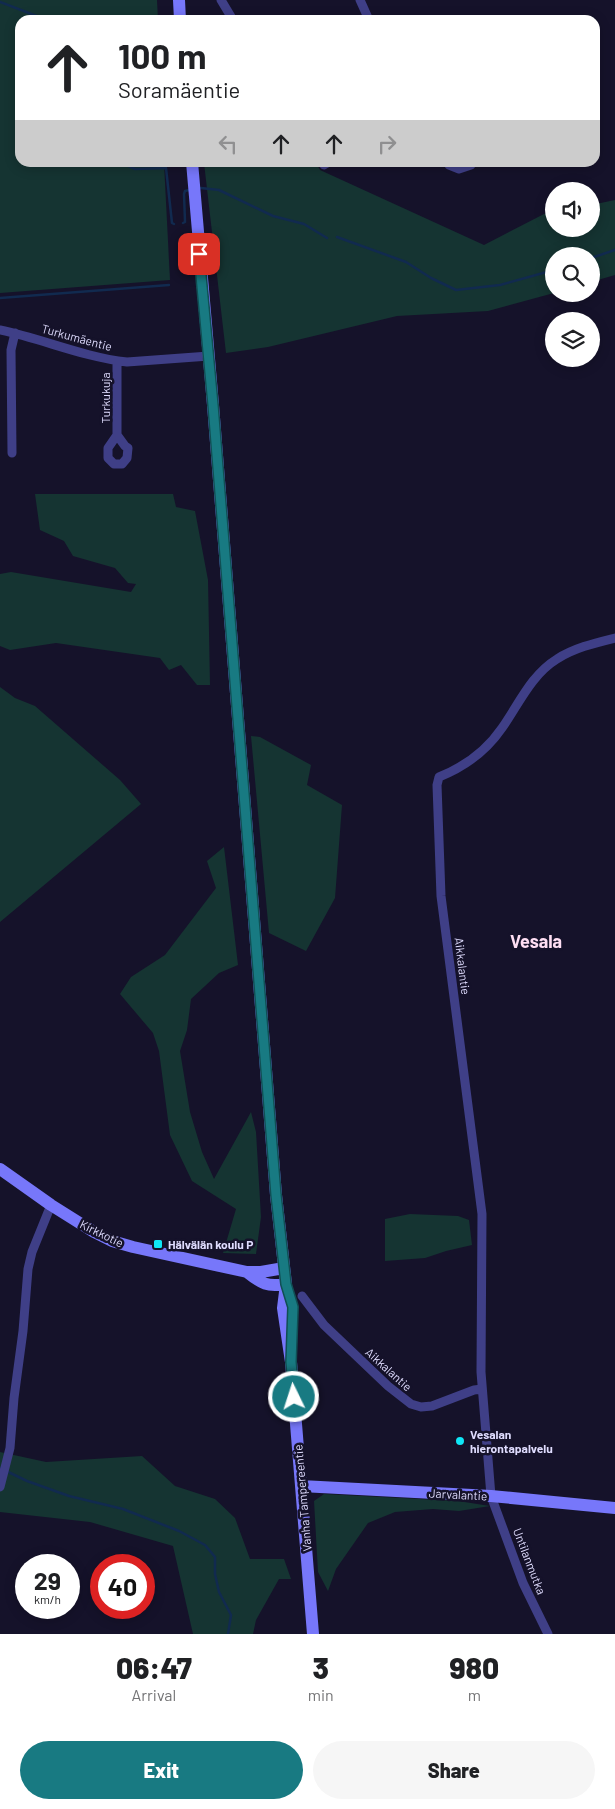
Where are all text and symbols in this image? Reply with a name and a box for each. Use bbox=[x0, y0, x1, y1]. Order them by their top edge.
text: 100 m bbox=[118, 34, 207, 76]
icon: ahead bbox=[35, 35, 100, 100]
text: Soramäentie bbox=[118, 76, 240, 102]
icon: left bbox=[214, 130, 242, 158]
icon: ahead bbox=[267, 130, 295, 158]
icon: ahead bbox=[320, 130, 348, 158]
icon: right bbox=[373, 130, 401, 158]
map controls bbox=[545, 182, 600, 367]
button: sound bbox=[545, 182, 600, 237]
pin bbox=[178, 233, 220, 275]
icon: arrive bbox=[185, 240, 213, 268]
button: search bbox=[545, 247, 600, 302]
button: layers bbox=[545, 312, 600, 367]
street label: Turkumäentie bbox=[40, 321, 114, 353]
street label: Turkukuja bbox=[98, 372, 112, 424]
district label: Vesala bbox=[510, 930, 562, 952]
street label: Aikkalantie bbox=[453, 937, 473, 995]
street label: Kirkkotie bbox=[78, 1216, 126, 1250]
place label: Hälvälän koulu P bbox=[168, 1237, 253, 1251]
marker: Hälvälän koulu P bbox=[152, 1238, 164, 1250]
street label: Aikkalantie bbox=[363, 1345, 415, 1393]
position arrow bbox=[267, 1370, 319, 1422]
place label: Vesalan hierontapalvelu bbox=[470, 1427, 553, 1455]
marker: Vesalan hierontapalvelu bbox=[454, 1435, 466, 1447]
street label: Vanha Tampereentie bbox=[290, 1444, 314, 1552]
street label: Jarvalantie bbox=[428, 1485, 488, 1503]
street label: Untilanmutka bbox=[511, 1526, 549, 1596]
speed limit sign: 40 bbox=[90, 1554, 155, 1619]
text: 29 bbox=[34, 1565, 61, 1595]
text: km/h bbox=[34, 1592, 61, 1606]
text: 06:47 bbox=[116, 1649, 192, 1685]
text: 3 bbox=[312, 1649, 329, 1685]
text: 980 bbox=[449, 1649, 499, 1685]
text: Arrival bbox=[131, 1685, 176, 1704]
text: min bbox=[308, 1685, 334, 1704]
text: m bbox=[468, 1685, 481, 1704]
button: Exit bbox=[20, 1741, 303, 1799]
button: Share bbox=[313, 1741, 595, 1799]

